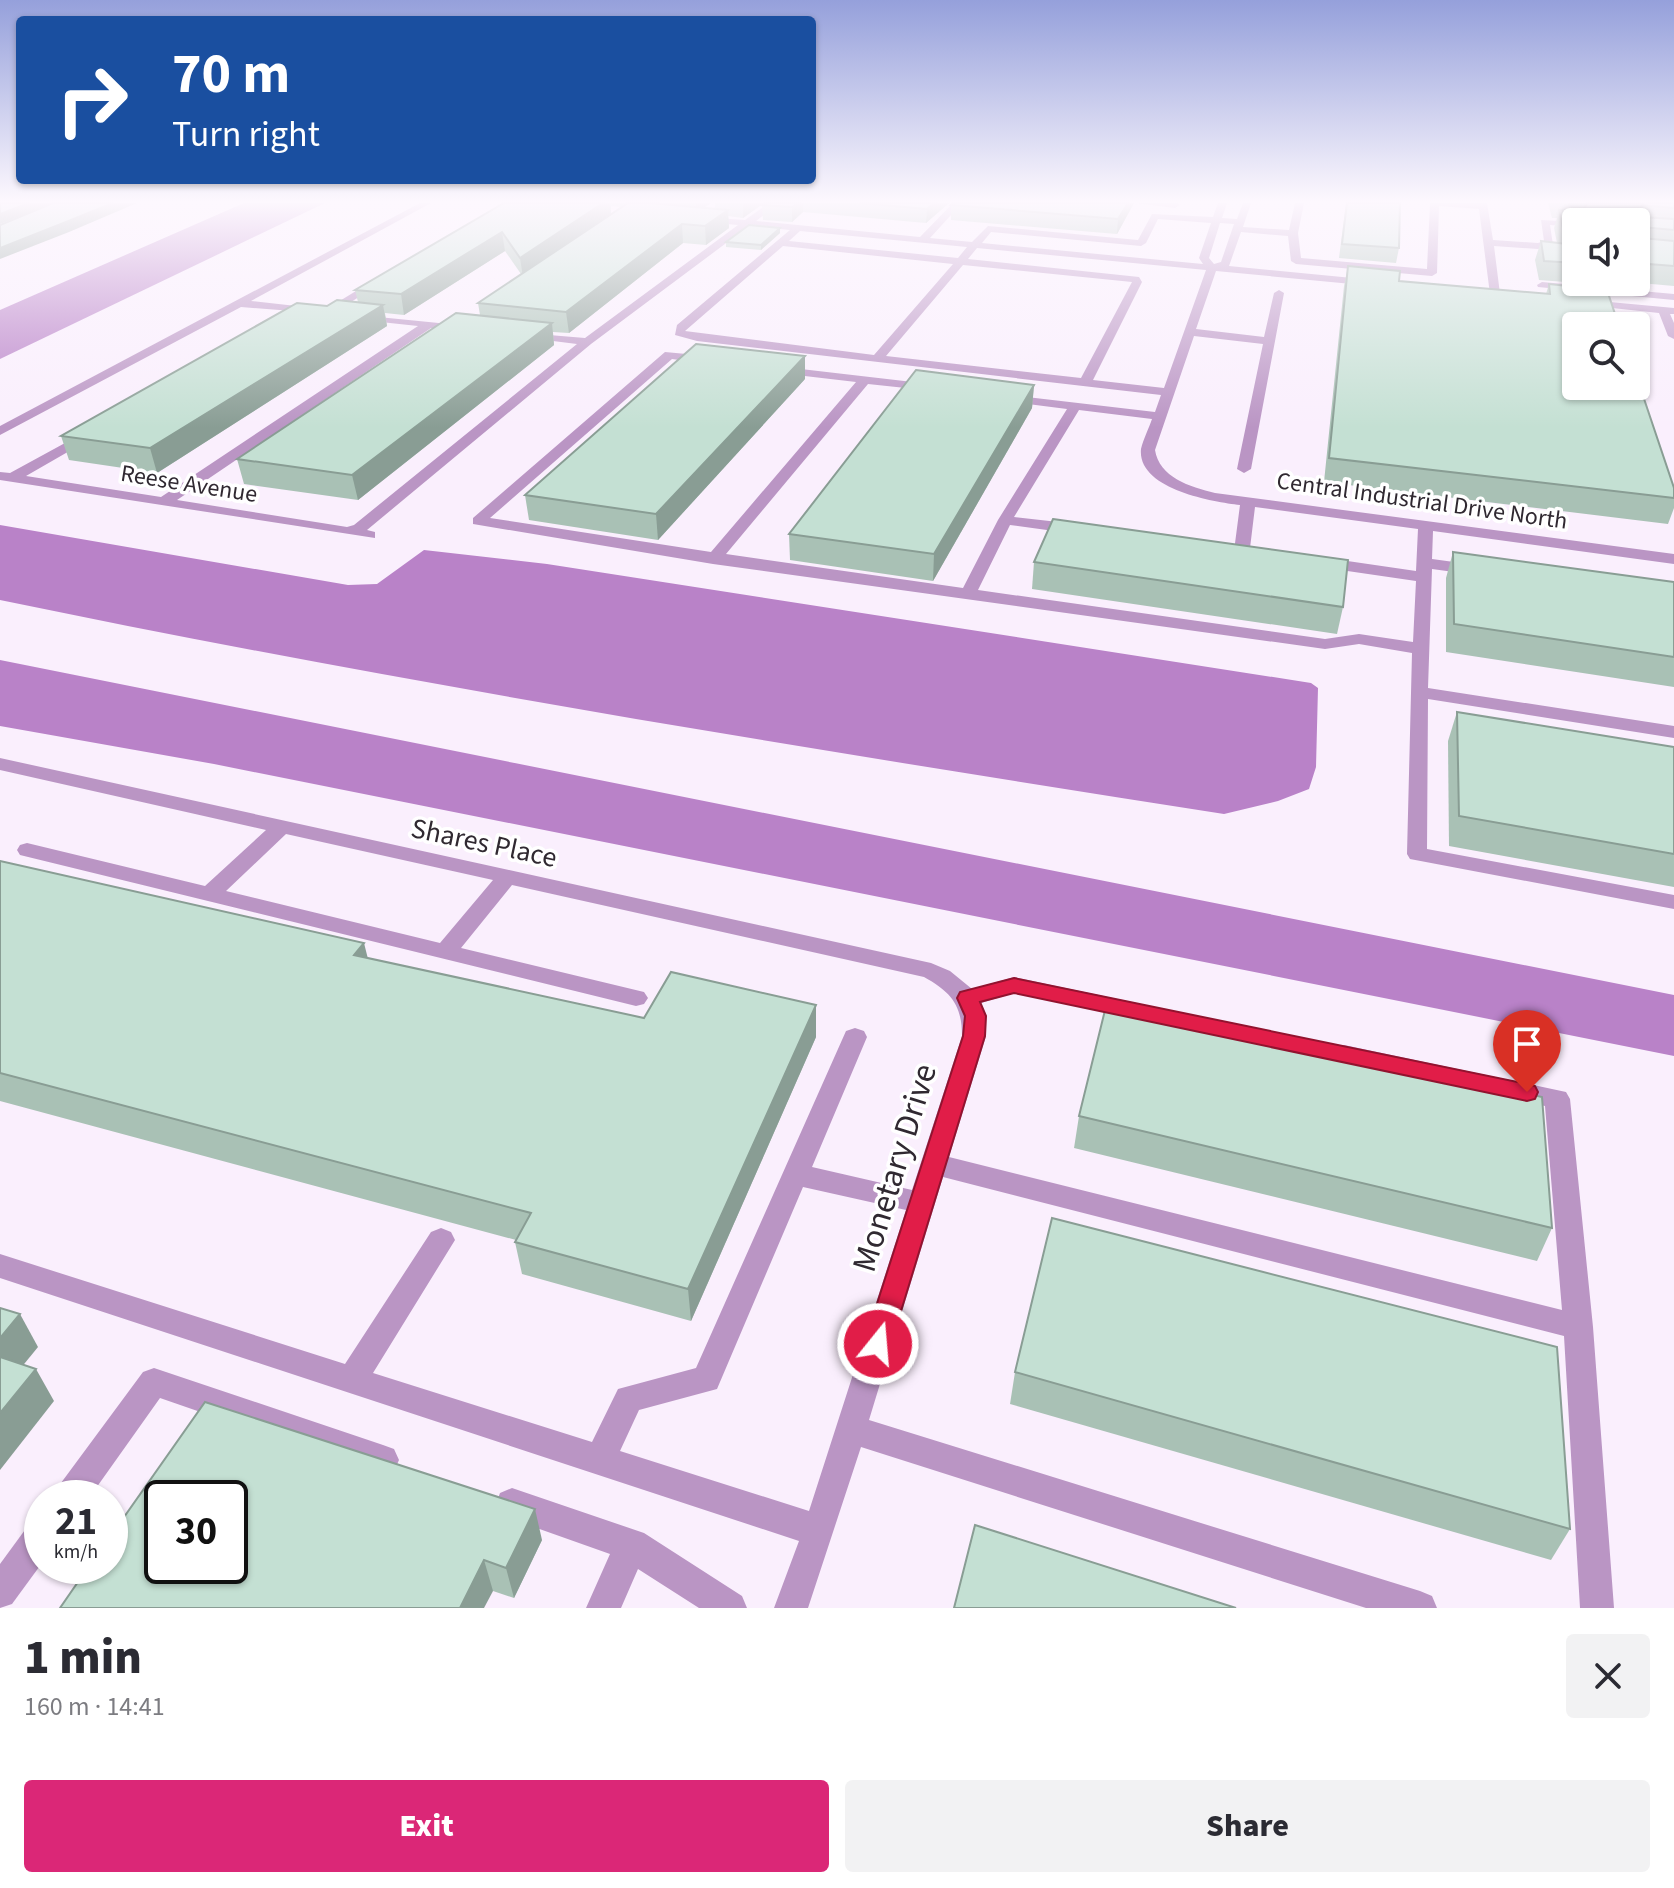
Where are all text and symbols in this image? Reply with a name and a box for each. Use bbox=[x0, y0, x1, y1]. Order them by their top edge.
text: 70 m bbox=[172, 35, 290, 114]
icon: right bbox=[40, 48, 144, 152]
text: Turn right bbox=[172, 109, 320, 160]
map controls bbox=[1562, 208, 1650, 400]
button: sound bbox=[1562, 208, 1650, 296]
button: search bbox=[1562, 312, 1650, 400]
street label: Reese Avenue bbox=[118, 456, 260, 512]
street label: Central Industrial Drive North bbox=[1274, 463, 1570, 539]
street label: Shares Place bbox=[407, 808, 561, 878]
pin bbox=[1493, 1010, 1561, 1092]
icon: arrive bbox=[1505, 1022, 1549, 1066]
street label: Monetary Drive bbox=[840, 1058, 950, 1278]
position arrow bbox=[836, 1302, 920, 1386]
speed limit sign: 30 bbox=[144, 1480, 248, 1584]
text: 21 bbox=[55, 1493, 97, 1550]
text: km/h bbox=[54, 1538, 98, 1566]
text: 1 min bbox=[24, 1624, 142, 1692]
button: close bbox=[1566, 1634, 1650, 1718]
text: 160 m · 14:41 bbox=[24, 1688, 165, 1725]
button: Exit bbox=[24, 1780, 829, 1872]
button: Share bbox=[845, 1780, 1650, 1872]

